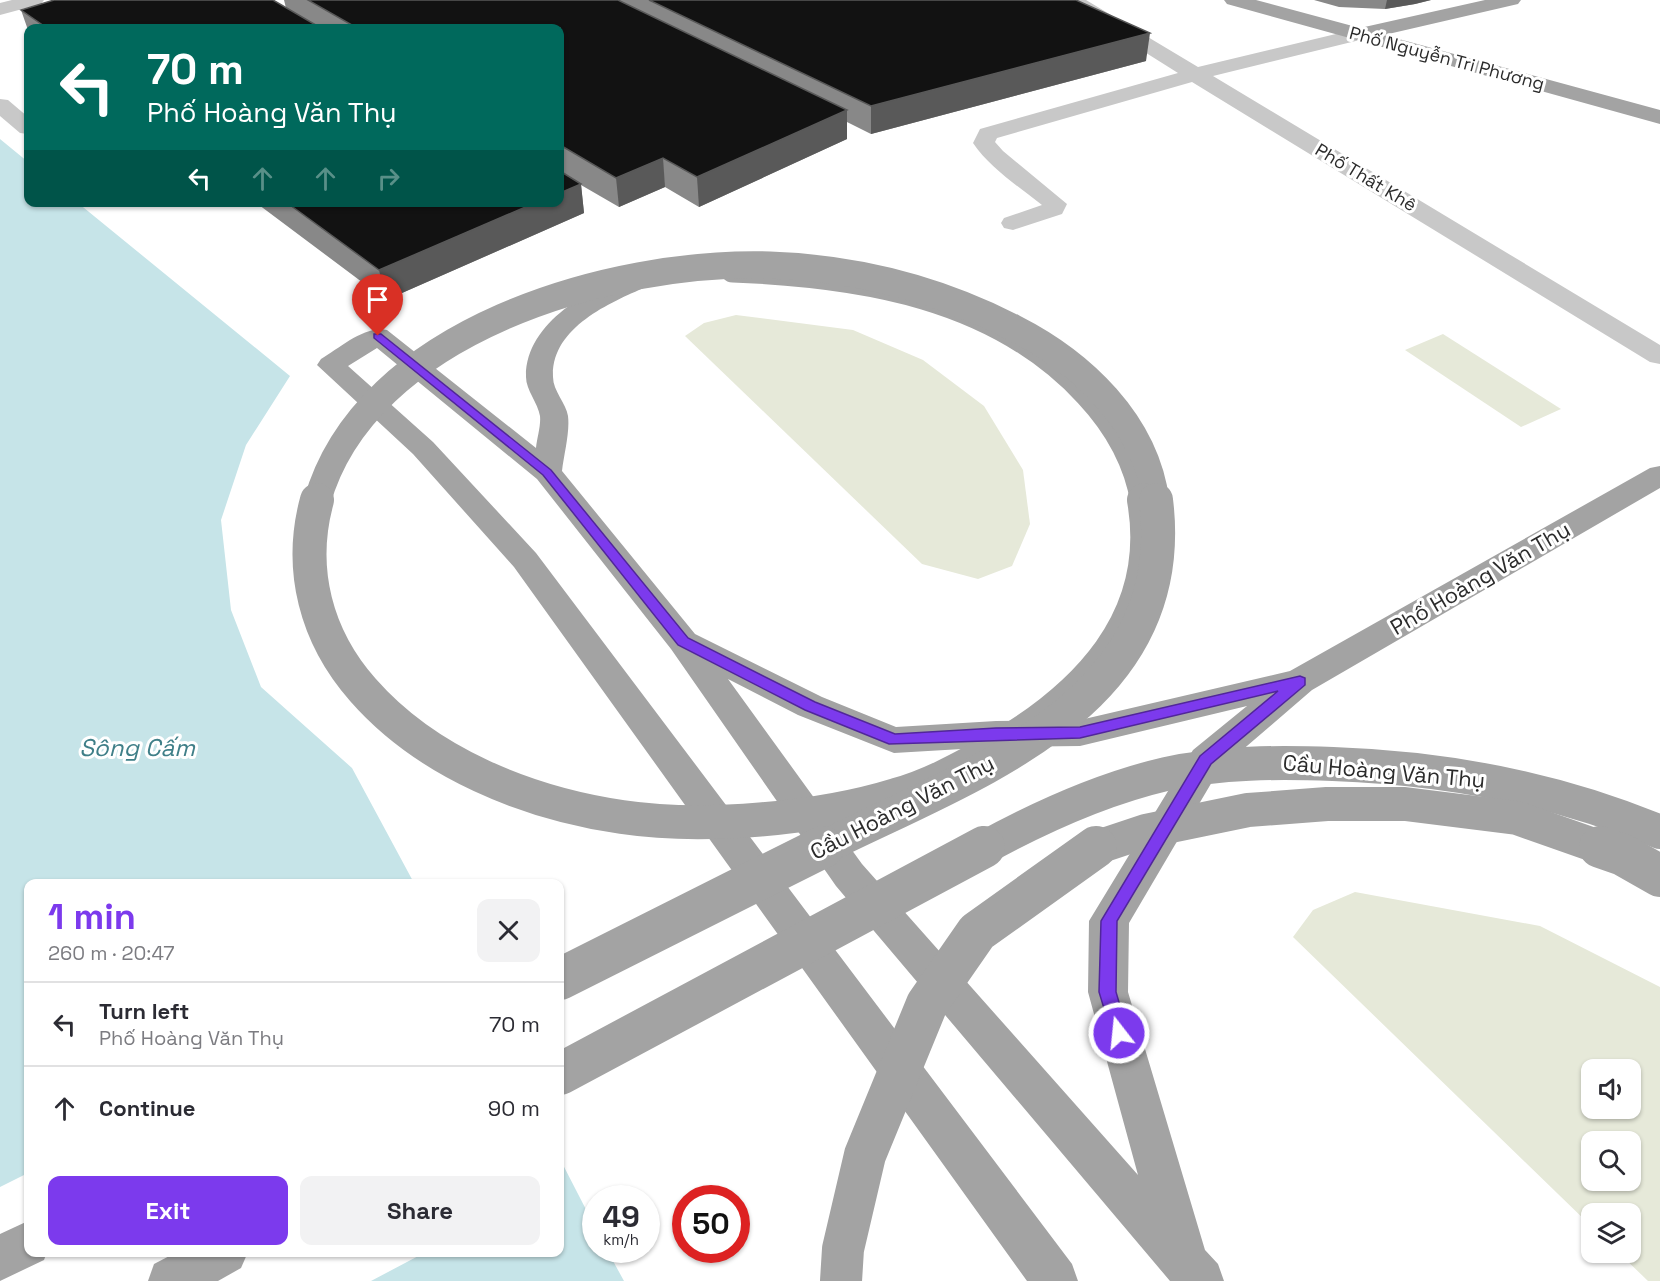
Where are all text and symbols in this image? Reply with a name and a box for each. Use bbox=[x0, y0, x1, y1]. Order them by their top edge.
street label: Phố Nguyễn Tri Phương bbox=[1347, 21, 1547, 95]
text: 70 m bbox=[147, 43, 244, 96]
icon: left bbox=[48, 48, 126, 126]
text: Phố Hoàng Văn Thụ bbox=[147, 95, 397, 130]
street label: Phố Thất Khê bbox=[1311, 138, 1421, 216]
icon: left bbox=[183, 162, 216, 195]
icon: ahead bbox=[246, 162, 279, 195]
icon: ahead bbox=[309, 162, 342, 195]
icon: right bbox=[372, 162, 405, 195]
pin bbox=[352, 274, 403, 336]
icon: arrive bbox=[361, 283, 394, 316]
street label: Phố Hoàng Văn Thụ bbox=[1385, 515, 1575, 641]
water label: Sông Cấm bbox=[79, 732, 196, 763]
street label: Cầu Hoàng Văn Thụ bbox=[805, 748, 999, 866]
street label: Cầu Hoàng Văn Thụ bbox=[1282, 748, 1486, 794]
text: 1 min bbox=[48, 894, 136, 940]
button: close bbox=[477, 899, 540, 962]
text: 260 m · 20:47 bbox=[48, 940, 175, 966]
text: Turn left bbox=[99, 997, 189, 1025]
position arrow bbox=[1087, 1001, 1151, 1065]
icon: left bbox=[48, 1008, 81, 1041]
text: 70 m bbox=[489, 1010, 540, 1038]
text: Phố Hoàng Văn Thụ bbox=[99, 1025, 284, 1051]
map controls bbox=[1581, 1059, 1641, 1263]
button: sound bbox=[1581, 1059, 1641, 1119]
icon: ahead bbox=[48, 1092, 81, 1125]
text: Continue bbox=[99, 1094, 195, 1122]
text: 90 m bbox=[488, 1094, 540, 1122]
button: search bbox=[1581, 1131, 1641, 1191]
button: Exit bbox=[48, 1176, 288, 1245]
button: Share bbox=[300, 1176, 540, 1245]
speed limit sign: 50 bbox=[672, 1185, 750, 1263]
text: 49 bbox=[602, 1197, 640, 1236]
button: layers bbox=[1581, 1203, 1641, 1263]
text: km/h bbox=[603, 1230, 639, 1249]

